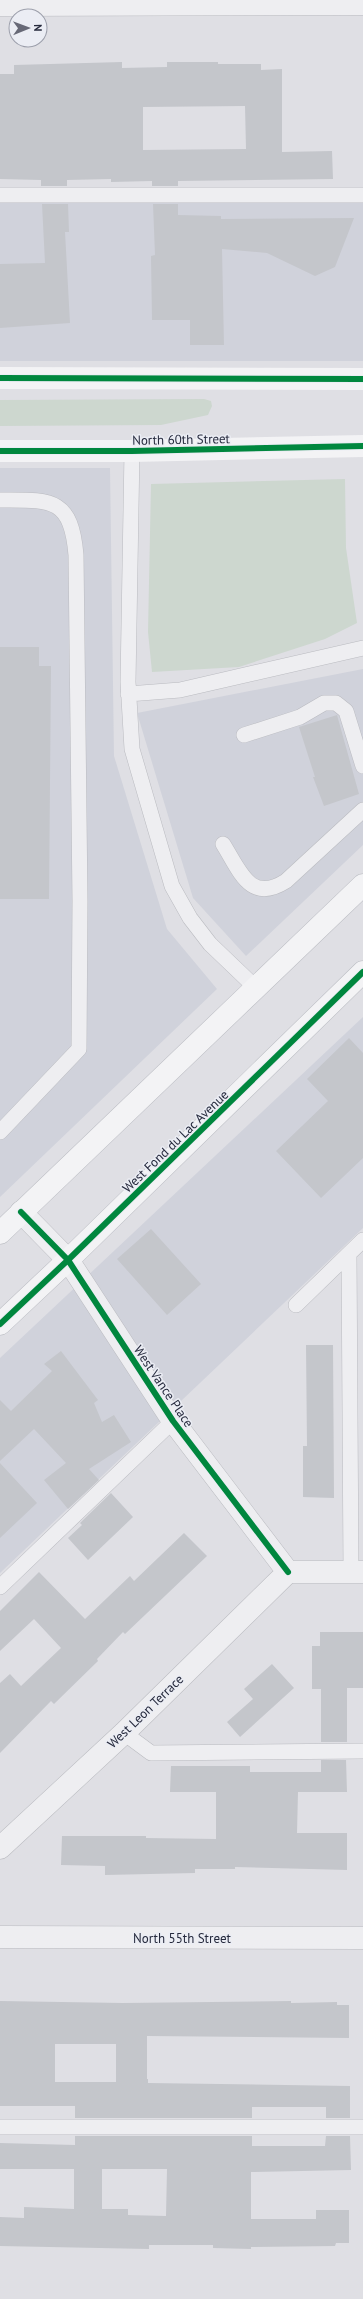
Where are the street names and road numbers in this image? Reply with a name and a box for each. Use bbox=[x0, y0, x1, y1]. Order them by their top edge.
street label: North 60th Street bbox=[132, 430, 231, 449]
street label: West Fond du Lac Avenue bbox=[119, 1086, 232, 1196]
street label: West Vance Place bbox=[130, 1342, 197, 1431]
street label: West Leon Terrace bbox=[104, 1671, 187, 1752]
street label: North 55th Street bbox=[133, 1930, 232, 1947]

